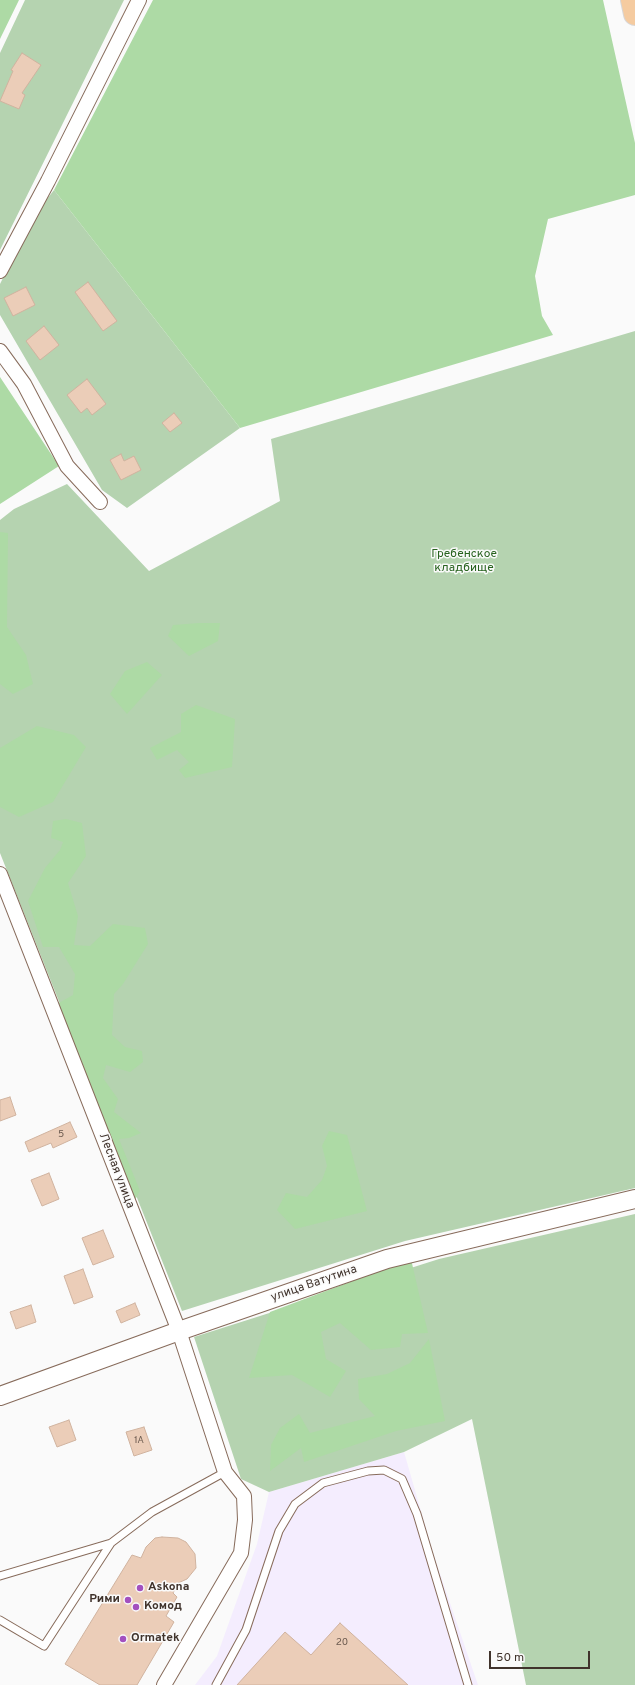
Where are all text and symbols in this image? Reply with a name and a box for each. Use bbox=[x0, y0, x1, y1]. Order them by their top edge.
park label: Гребенское кладбище bbox=[431, 548, 497, 576]
house number: 5 bbox=[58, 1129, 64, 1141]
street label: Лесная улица bbox=[95, 1131, 137, 1211]
street label: улица Ватутина bbox=[269, 1263, 359, 1305]
house number: 1А bbox=[134, 1435, 144, 1447]
place label: Askona bbox=[148, 1581, 189, 1595]
marker: Askona bbox=[135, 1583, 145, 1593]
place label: Рими bbox=[89, 1593, 120, 1607]
marker: Рими bbox=[123, 1595, 133, 1605]
place label: Комод bbox=[144, 1600, 182, 1614]
marker: Комод bbox=[131, 1602, 141, 1612]
place label: Ormatek bbox=[131, 1632, 180, 1646]
marker: Ormatek bbox=[118, 1634, 128, 1644]
house number: 20 bbox=[336, 1637, 348, 1649]
scale bar bbox=[491, 1643, 592, 1669]
text: 50 m bbox=[496, 1650, 524, 1666]

